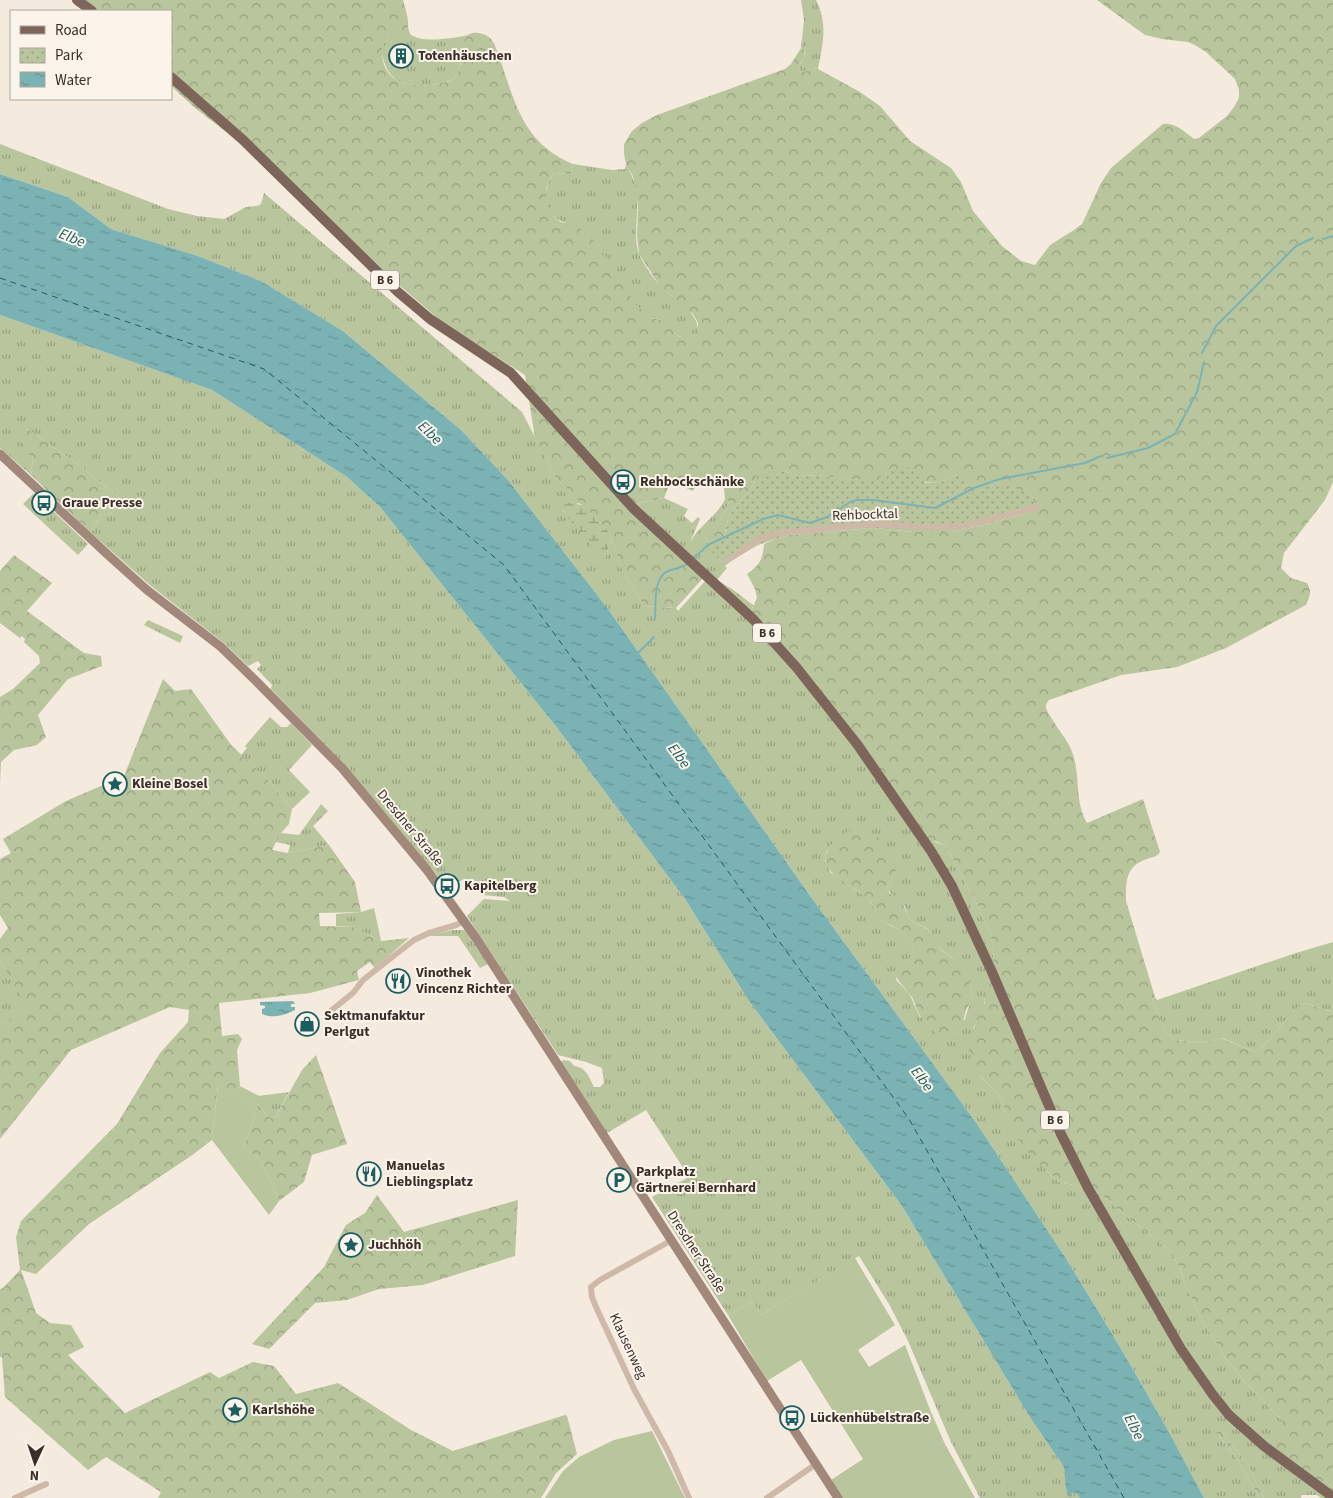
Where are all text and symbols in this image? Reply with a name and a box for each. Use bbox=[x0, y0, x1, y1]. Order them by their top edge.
legend bbox=[10, 10, 172, 100]
text: Road bbox=[55, 20, 87, 41]
building icon: Totenhäuschen bbox=[388, 43, 414, 69]
text: Park bbox=[55, 45, 84, 66]
place label: Totenhäuschen bbox=[418, 46, 512, 66]
text: Water bbox=[55, 70, 92, 91]
water label: Elbe bbox=[56, 223, 88, 253]
road number: B 6 bbox=[371, 270, 399, 290]
water label: Elbe bbox=[413, 416, 447, 450]
bus stop icon: Rehbockschänke bbox=[610, 469, 636, 495]
place label: Rehbockschänke bbox=[640, 472, 744, 492]
bus stop icon: Graue Presse bbox=[31, 490, 57, 516]
place label: Graue Presse bbox=[62, 493, 142, 513]
street label: Rehbocktal bbox=[832, 504, 899, 526]
road number: B 6 bbox=[753, 624, 781, 642]
water label: Elbe bbox=[663, 739, 695, 773]
place icon: Kleine Bosel bbox=[102, 771, 128, 797]
place label: Kleine Bosel bbox=[132, 774, 207, 794]
street label: Dresdner Straße bbox=[372, 785, 448, 871]
bus stop icon: Kapitelberg bbox=[434, 873, 460, 899]
place label: Kapitelberg bbox=[464, 876, 537, 896]
place label: Vinothek Vincenz Richter bbox=[415, 963, 512, 999]
restaurant icon: Vinothek Vincenz Richter bbox=[385, 968, 411, 994]
place label: Sektmanufaktur Perlgut bbox=[324, 1006, 425, 1042]
shop icon: Sektmanufaktur Perlgut bbox=[294, 1011, 320, 1037]
water label: Elbe bbox=[906, 1062, 938, 1096]
road number: B 6 bbox=[1041, 1110, 1069, 1130]
place label: Manuelas Lieblingsplatz bbox=[386, 1156, 473, 1192]
restaurant icon: Manuelas Lieblingsplatz bbox=[356, 1161, 382, 1187]
place label: Parkplatz Gärtnerei Bernhard bbox=[636, 1162, 756, 1198]
parking icon: Parkplatz Gärtnerei Bernhard bbox=[606, 1167, 632, 1193]
street label: Dresdner Straße bbox=[662, 1207, 730, 1297]
place icon: Juchhöh bbox=[338, 1232, 364, 1258]
place label: Juchhöh bbox=[368, 1235, 421, 1255]
street label: Klausenweg bbox=[604, 1310, 652, 1382]
place icon: Karlshöhe bbox=[222, 1397, 248, 1423]
place label: Karlshöhe bbox=[252, 1400, 315, 1420]
bus stop icon: Lückenhübelstraße bbox=[779, 1405, 805, 1431]
place label: Lückenhübelstraße bbox=[810, 1408, 929, 1428]
water label: Elbe bbox=[1119, 1410, 1149, 1444]
north arrow bbox=[10, 1438, 60, 1488]
text: N bbox=[29, 1465, 40, 1485]

